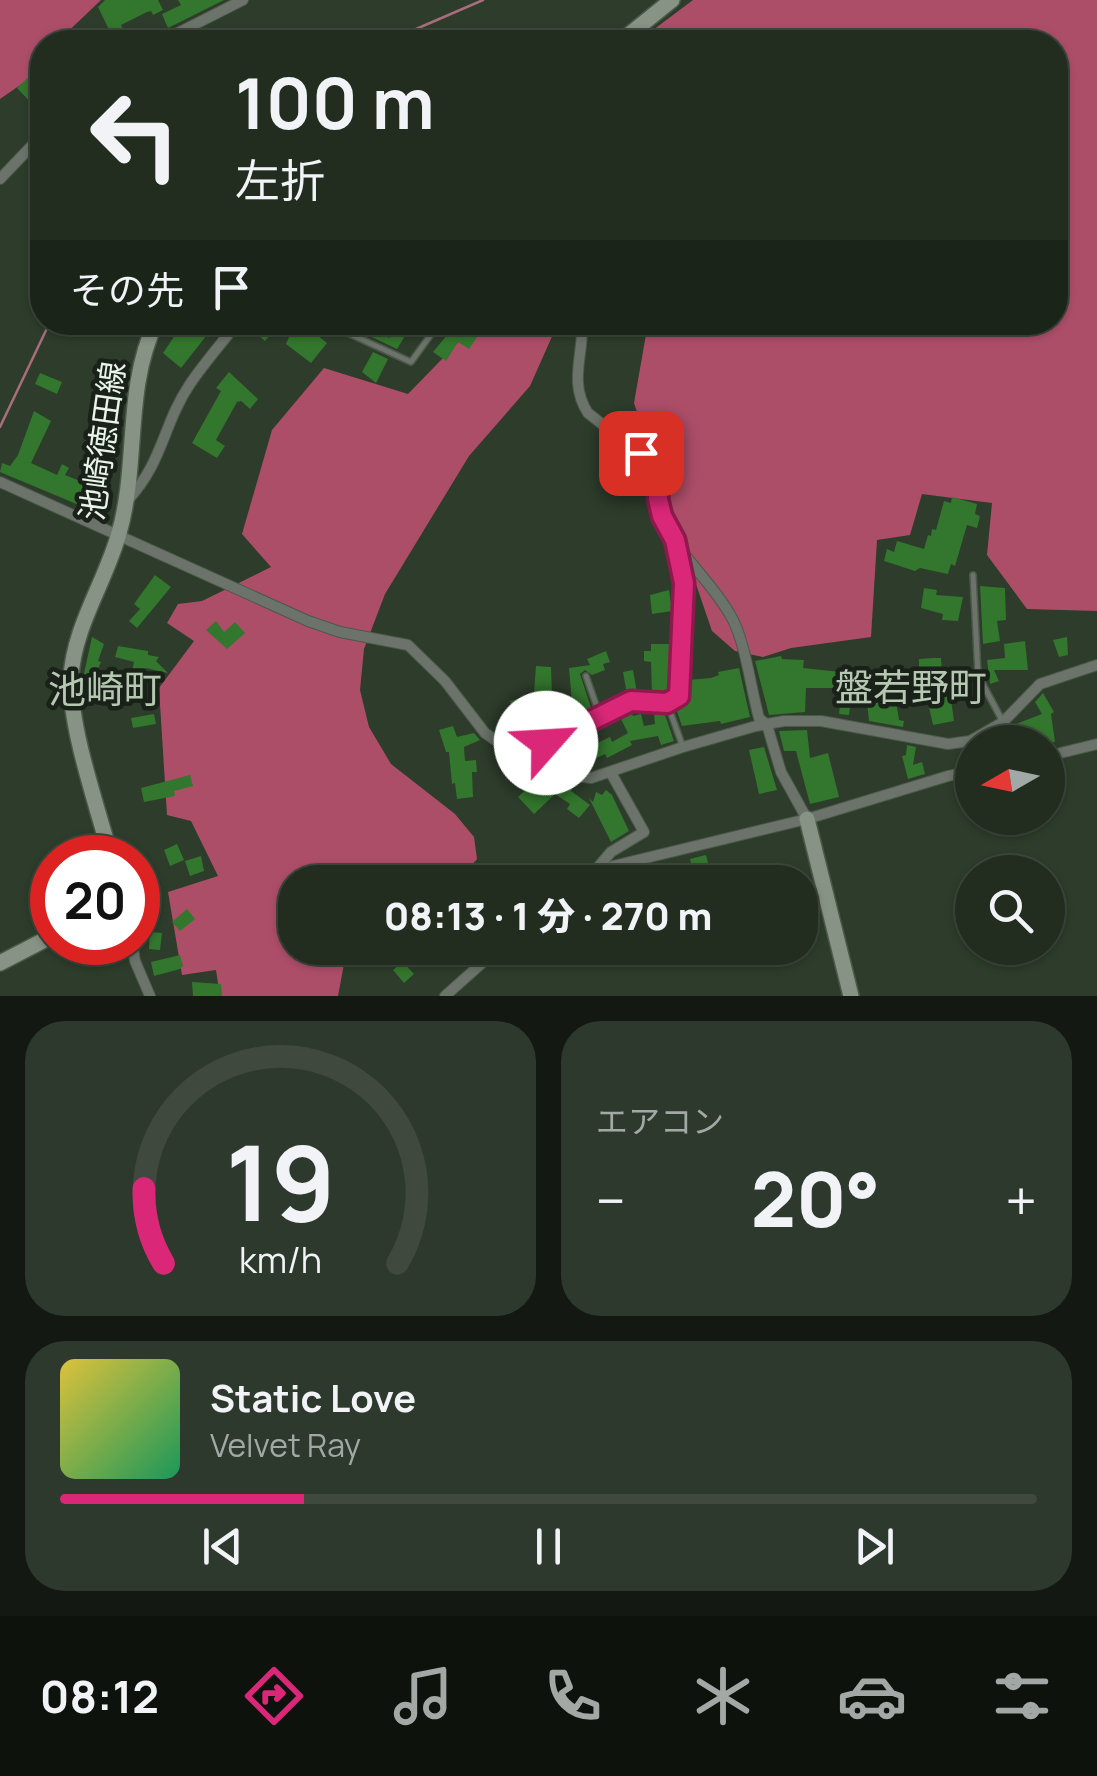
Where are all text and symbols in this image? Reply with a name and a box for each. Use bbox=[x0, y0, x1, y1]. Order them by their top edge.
text: 100 m bbox=[235, 54, 435, 150]
icon: left bbox=[70, 70, 200, 200]
text: 左折 bbox=[235, 149, 325, 211]
icon: arrive bbox=[204, 260, 259, 315]
text: その先 bbox=[70, 263, 184, 315]
street label: 池崎徳田線 bbox=[69, 359, 135, 523]
pin bbox=[599, 411, 684, 496]
icon: arrive bbox=[614, 426, 669, 481]
district label: 盤若野町 bbox=[835, 660, 987, 712]
district label: 池崎町 bbox=[48, 662, 162, 714]
position arrow bbox=[494, 691, 598, 795]
north arrow bbox=[955, 725, 1065, 835]
map controls bbox=[955, 725, 1065, 965]
speed limit sign: 20 bbox=[30, 835, 160, 965]
button: search bbox=[955, 855, 1065, 965]
text: 08:13 · 1 分 · 270 m bbox=[384, 889, 712, 941]
text: エアコン bbox=[596, 1099, 724, 1143]
text: 19 bbox=[225, 1110, 336, 1252]
text: 20° bbox=[751, 1147, 880, 1250]
text: − bbox=[596, 1162, 626, 1238]
text: + bbox=[1005, 1162, 1037, 1238]
text: km/h bbox=[239, 1235, 322, 1284]
text: Static Love bbox=[210, 1371, 416, 1423]
text: Velvet Ray bbox=[210, 1423, 361, 1467]
icon: previous bbox=[195, 1519, 250, 1574]
icon: pause bbox=[521, 1519, 576, 1574]
icon: next bbox=[847, 1519, 902, 1574]
icon: directions bbox=[239, 1661, 309, 1731]
icon: music bbox=[388, 1661, 458, 1731]
icon: phone bbox=[538, 1661, 608, 1731]
icon: climate bbox=[688, 1661, 758, 1731]
icon: car bbox=[837, 1661, 907, 1731]
icon: filters bbox=[987, 1661, 1057, 1731]
text: 08:12 bbox=[40, 1665, 159, 1727]

